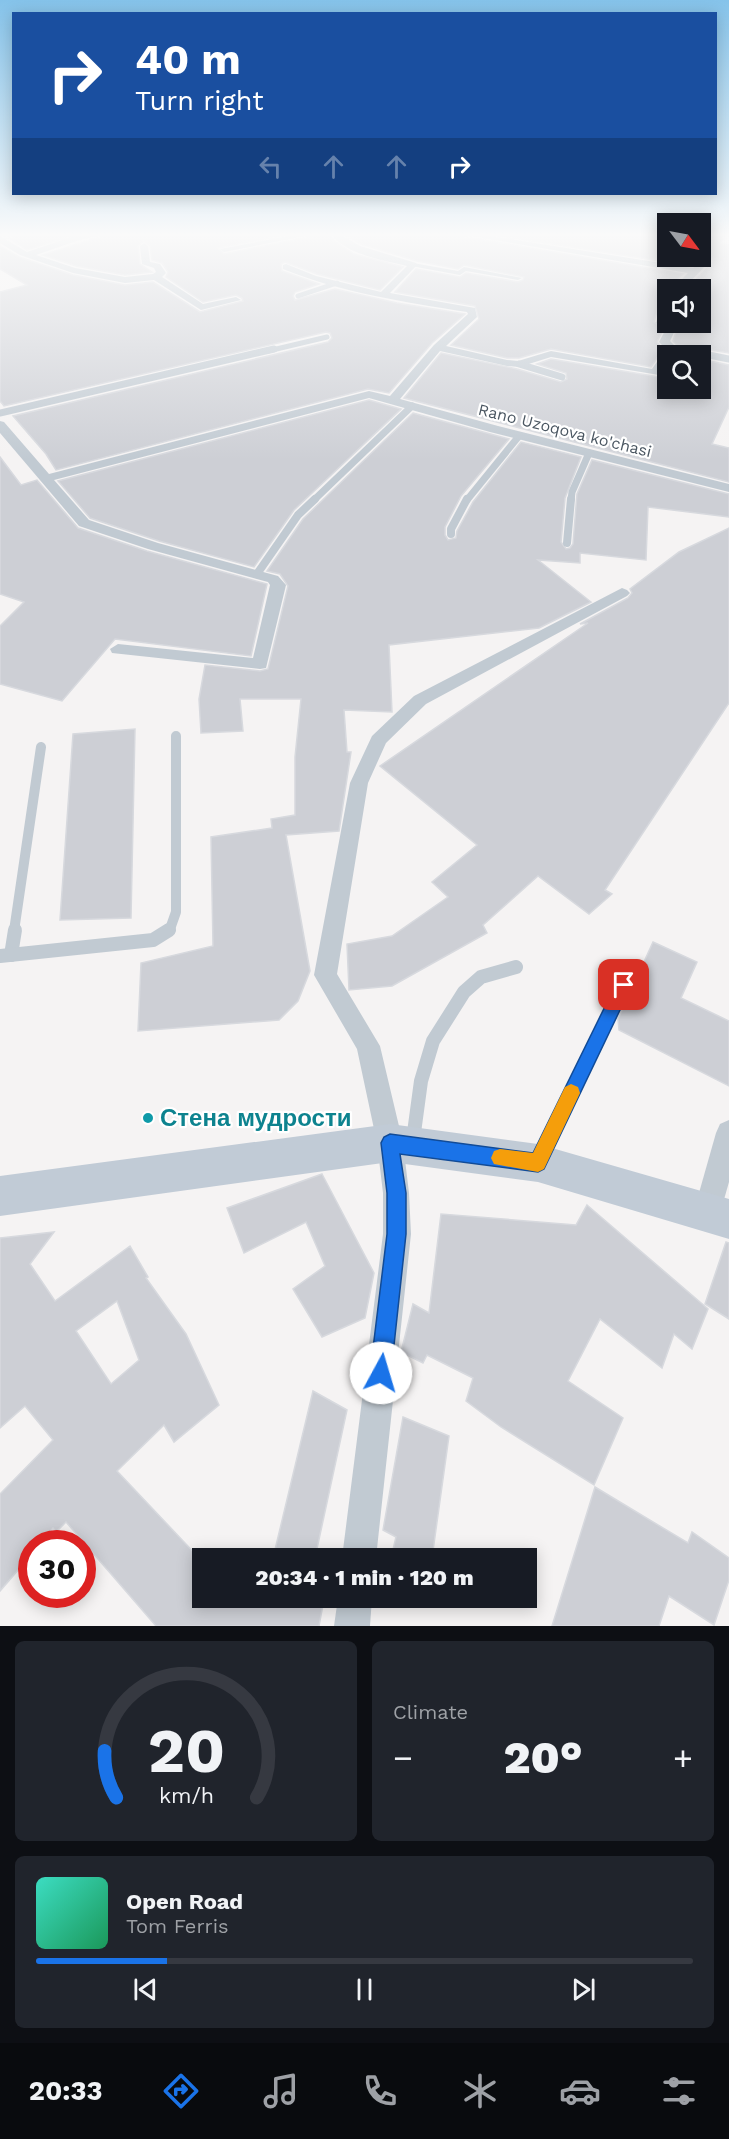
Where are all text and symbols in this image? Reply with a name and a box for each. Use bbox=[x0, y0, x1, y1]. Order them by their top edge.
text: 40 m bbox=[135, 35, 241, 84]
icon: right bbox=[36, 36, 114, 114]
text: Turn right bbox=[135, 85, 264, 117]
icon: left bbox=[254, 150, 287, 183]
icon: ahead bbox=[317, 150, 350, 183]
icon: ahead bbox=[380, 150, 413, 183]
icon: right bbox=[443, 150, 476, 183]
north arrow bbox=[657, 213, 711, 267]
map controls bbox=[657, 213, 711, 399]
button: sound bbox=[657, 279, 711, 333]
button: search bbox=[657, 345, 711, 399]
street label: Rano Uzoqova ko'chasi bbox=[476, 400, 653, 461]
pin bbox=[598, 959, 649, 1010]
icon: arrive bbox=[607, 968, 640, 1001]
place label: Стена мудрости bbox=[160, 1104, 351, 1132]
marker: Стена мудрости bbox=[141, 1111, 155, 1125]
position arrow bbox=[349, 1341, 413, 1405]
speed limit sign: 30 bbox=[18, 1530, 96, 1608]
text: 20:34 · 1 min · 120 m bbox=[255, 1565, 474, 1590]
text: Climate bbox=[393, 1700, 468, 1724]
text: 20 bbox=[147, 1714, 225, 1787]
text: 20° bbox=[503, 1731, 583, 1784]
text: − bbox=[393, 1738, 413, 1777]
text: + bbox=[673, 1738, 693, 1777]
text: km/h bbox=[158, 1783, 214, 1808]
text: Open Road bbox=[126, 1889, 243, 1914]
text: Tom Ferris bbox=[126, 1914, 229, 1938]
icon: previous bbox=[129, 1973, 162, 2006]
icon: pause bbox=[348, 1973, 381, 2006]
icon: next bbox=[567, 1973, 600, 2006]
icon: directions bbox=[160, 2070, 202, 2112]
icon: music bbox=[260, 2070, 302, 2112]
icon: phone bbox=[359, 2070, 401, 2112]
icon: climate bbox=[459, 2070, 501, 2112]
icon: car bbox=[559, 2070, 601, 2112]
icon: filters bbox=[658, 2070, 700, 2112]
text: 20:33 bbox=[29, 2075, 102, 2107]

